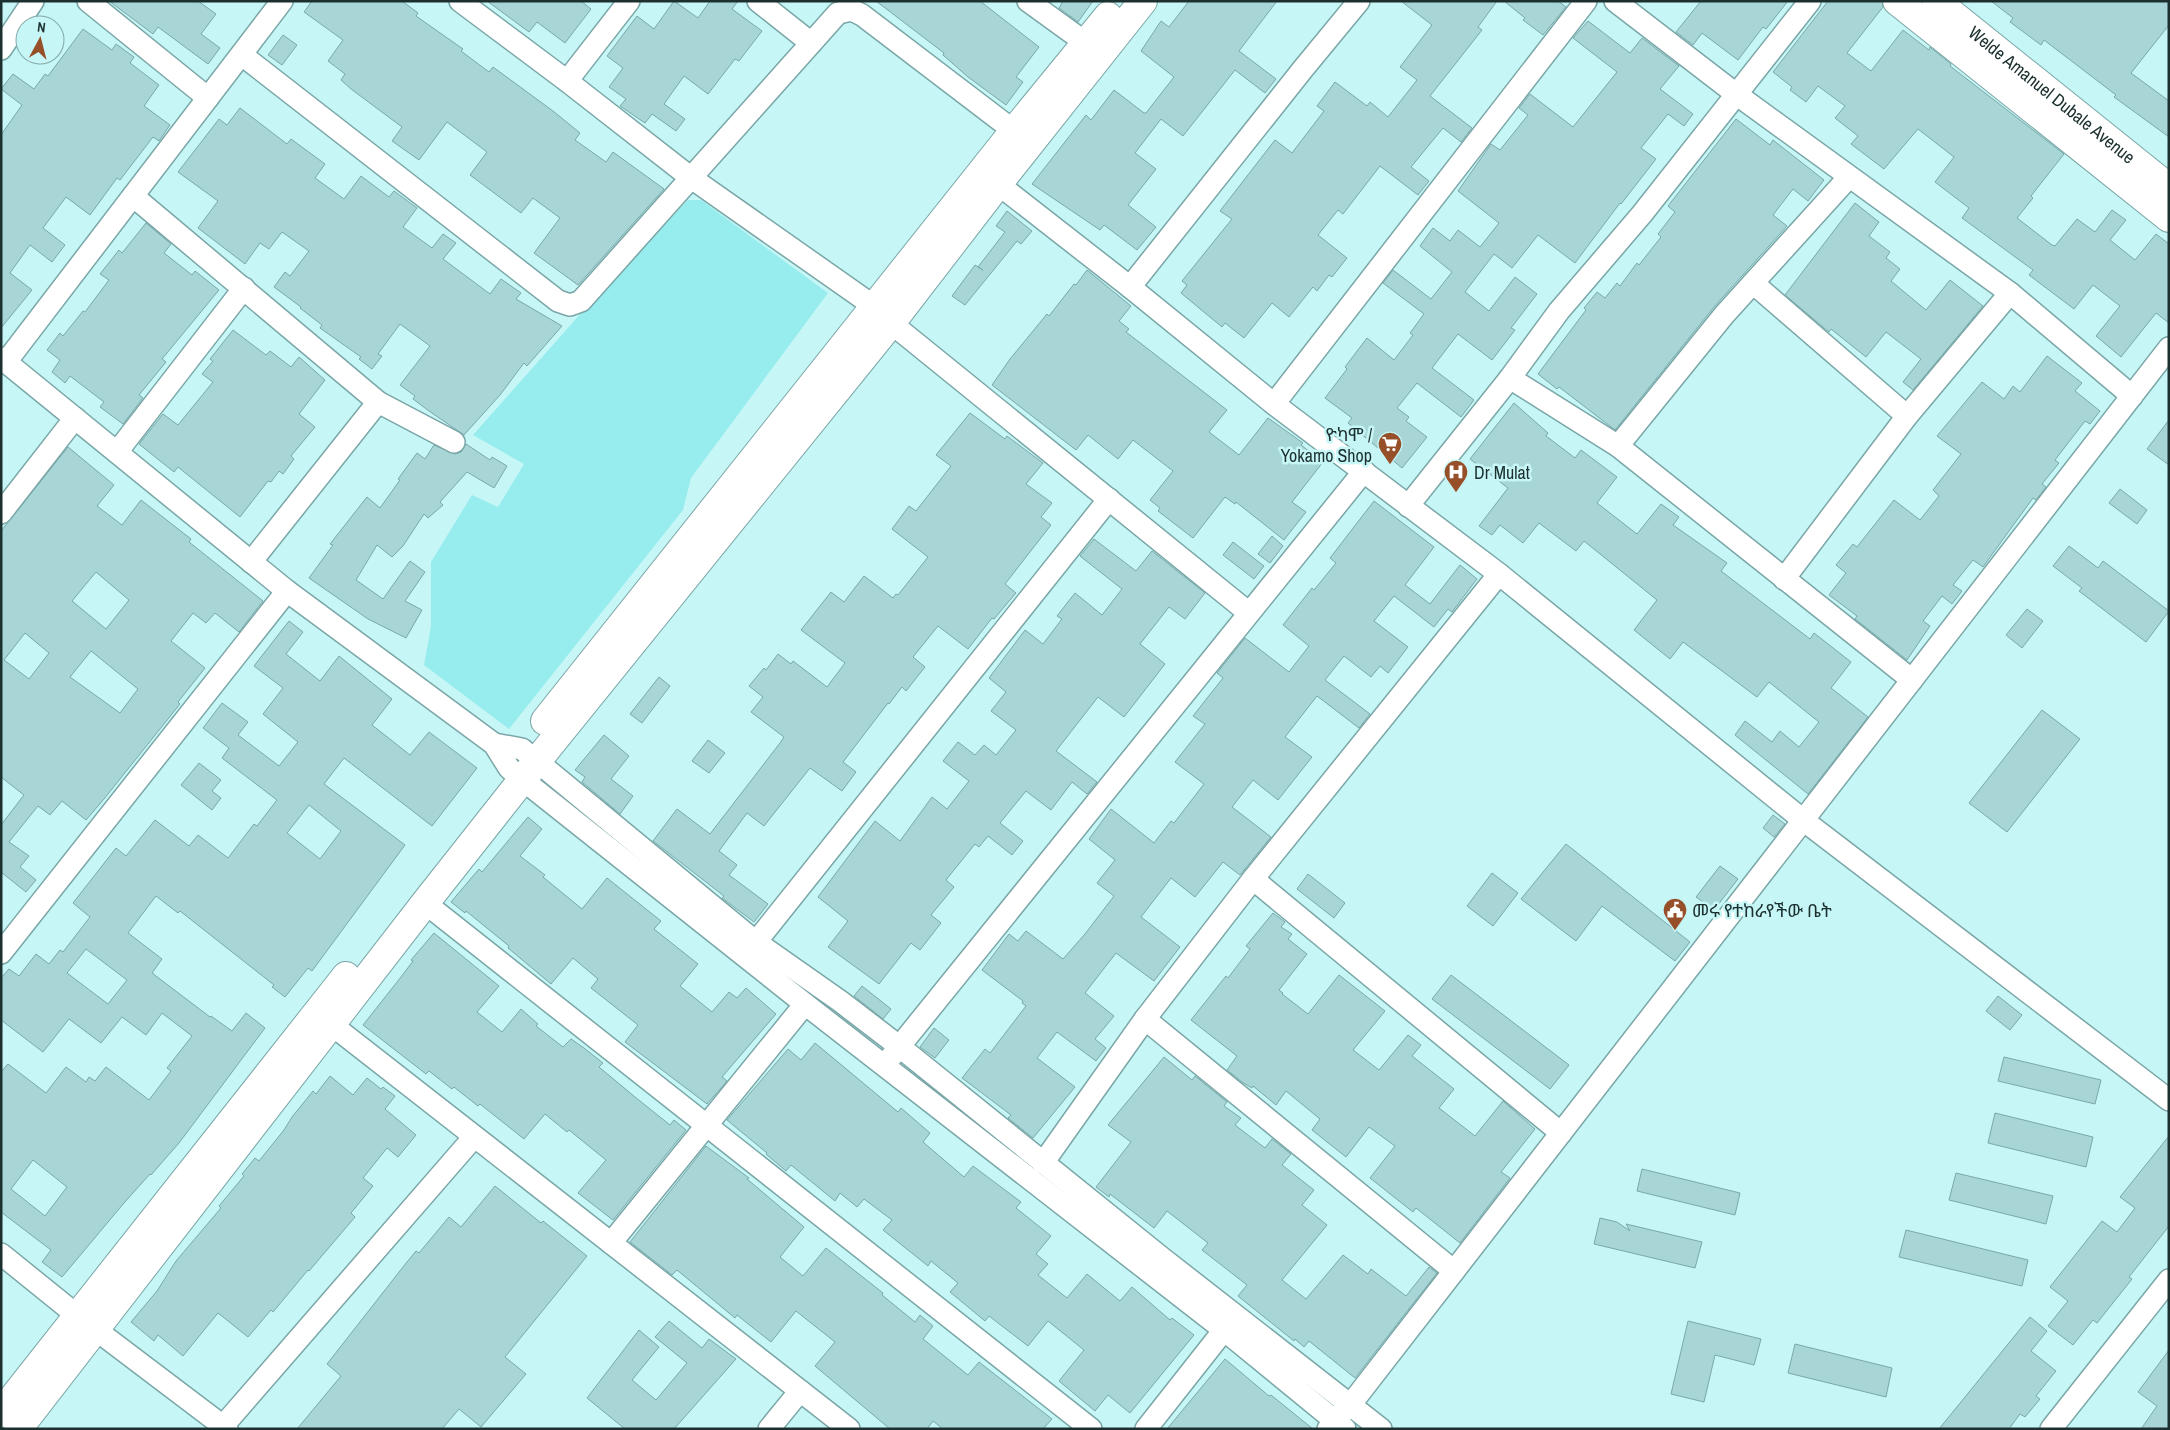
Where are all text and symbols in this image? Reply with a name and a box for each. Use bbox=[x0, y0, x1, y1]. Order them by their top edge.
north arrow bbox=[15, 15, 65, 65]
text: N bbox=[36, 18, 47, 37]
street label: Welde Amanuel Dubale Avenue bbox=[1964, 20, 2141, 169]
place label: ዮካሞ / Yokamo Shop bbox=[1280, 422, 1373, 468]
supermarket icon: ዮካሞ / Yokamo Shop bbox=[1377, 431, 1403, 465]
hospital icon: Dr Mulat bbox=[1443, 459, 1469, 493]
place label: Dr Mulat bbox=[1474, 460, 1530, 485]
public building icon: መሩ የተከራየችው ቤት bbox=[1662, 897, 1688, 931]
place label: መሩ የተከራየችው ቤት bbox=[1692, 898, 1832, 923]

